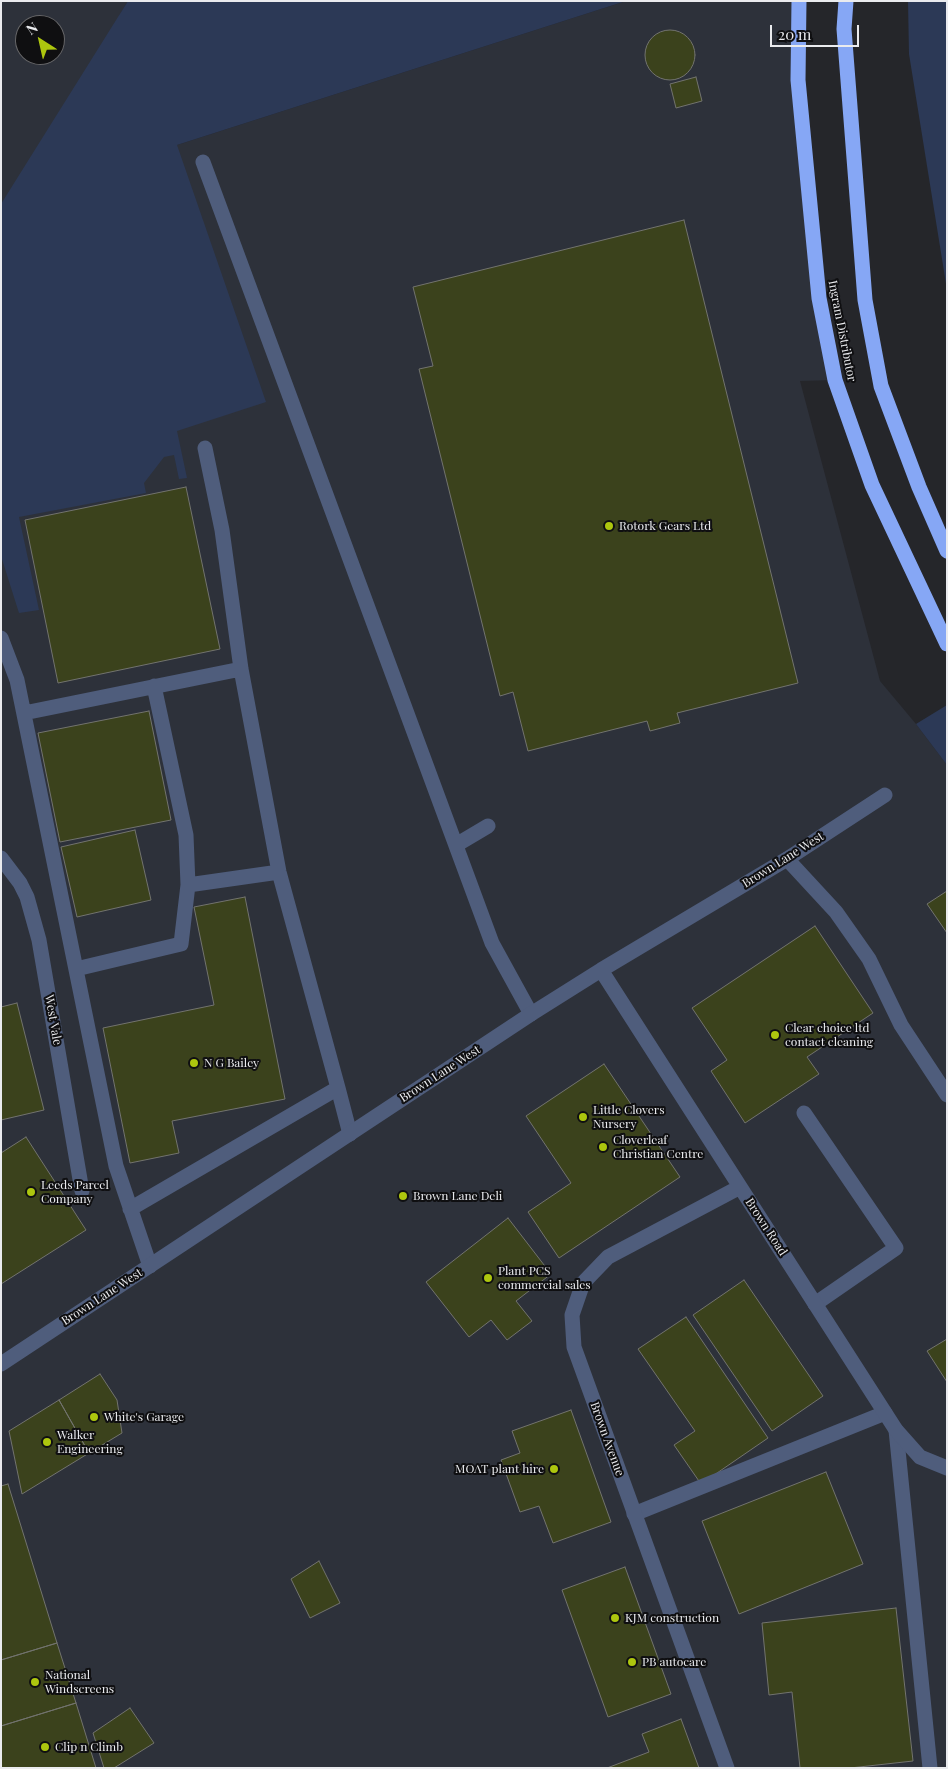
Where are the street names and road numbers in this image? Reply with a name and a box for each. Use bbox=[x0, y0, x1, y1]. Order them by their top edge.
street label: Ingram Distributor bbox=[825, 279, 859, 383]
street label: Brown Lane West bbox=[740, 829, 826, 891]
street label: West Vale bbox=[41, 994, 65, 1046]
street label: Brown Lane West bbox=[397, 1043, 483, 1105]
street label: Brown Road bbox=[742, 1196, 790, 1258]
street label: Brown Lane West bbox=[59, 1266, 145, 1328]
street label: Brown Avenue bbox=[587, 1400, 627, 1478]

